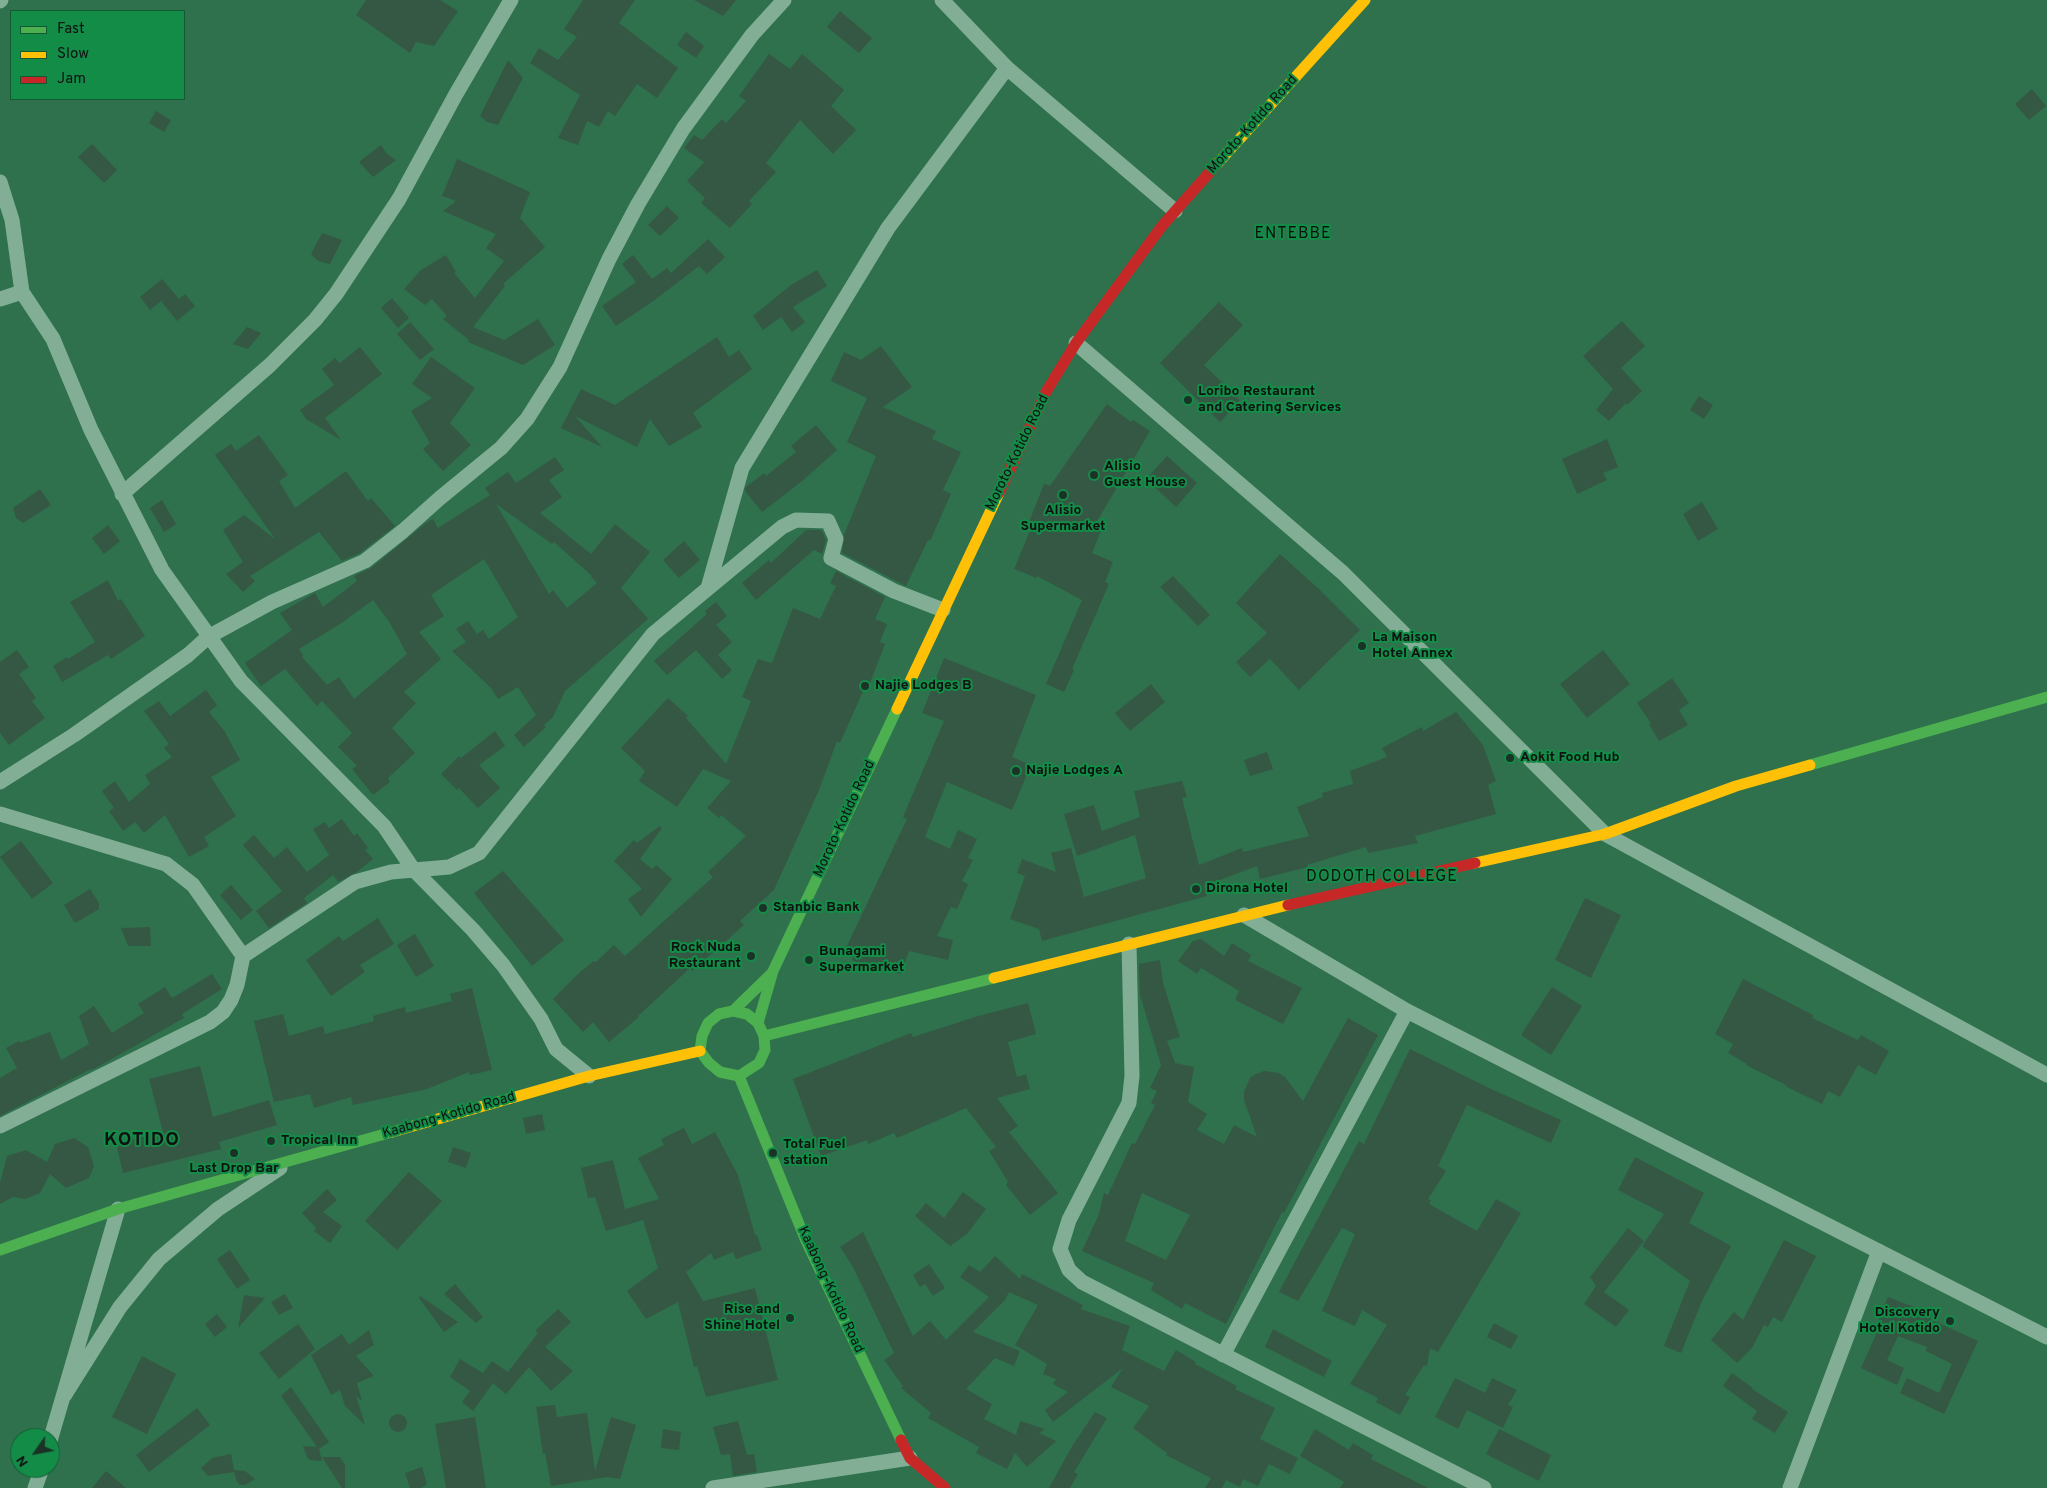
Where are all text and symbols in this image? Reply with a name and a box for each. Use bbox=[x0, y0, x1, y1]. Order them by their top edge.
legend bbox=[10, 10, 185, 100]
text: Fast bbox=[57, 20, 85, 39]
text: Slow bbox=[57, 45, 89, 64]
text: Jam bbox=[57, 70, 86, 89]
street label: Moroto-Kotido Road bbox=[1204, 72, 1302, 178]
district label: ENTEBBE bbox=[1254, 225, 1332, 245]
place label: Loribo Restaurant and Catering Services bbox=[1198, 384, 1341, 417]
street label: Moroto-Kotido Road bbox=[983, 392, 1053, 514]
marker: Loribo Restaurant and Catering Services bbox=[1182, 394, 1194, 406]
place label: Alisio Guest House bbox=[1104, 459, 1186, 492]
marker: Alisio Guest House bbox=[1088, 469, 1100, 481]
marker: Alisio Supermarket bbox=[1057, 489, 1069, 501]
place label: Alisio Supermarket bbox=[1020, 503, 1106, 536]
place label: La Maison Hotel Annex bbox=[1372, 630, 1453, 662]
marker: La Maison Hotel Annex bbox=[1356, 640, 1368, 652]
place label: Najie Lodges B bbox=[875, 678, 972, 694]
marker: Najie Lodges B bbox=[859, 680, 871, 692]
place label: Aokit Food Hub bbox=[1520, 750, 1620, 766]
marker: Aokit Food Hub bbox=[1504, 752, 1516, 764]
street label: Moroto-Kotido Road bbox=[811, 758, 879, 880]
place label: Najie Lodges A bbox=[1026, 763, 1123, 779]
marker: Najie Lodges A bbox=[1010, 765, 1022, 777]
district label: DODOTH COLLEGE bbox=[1304, 868, 1460, 888]
place label: Dirona Hotel bbox=[1206, 881, 1288, 897]
marker: Dirona Hotel bbox=[1190, 883, 1202, 895]
place label: Stanbic Bank bbox=[773, 900, 860, 916]
marker: Stanbic Bank bbox=[757, 902, 769, 914]
place label: Rock Nuda Restaurant bbox=[669, 940, 741, 972]
place label: Bunagami Supermarket bbox=[819, 944, 904, 976]
marker: Rock Nuda Restaurant bbox=[745, 950, 757, 962]
marker: Bunagami Supermarket bbox=[803, 954, 815, 966]
street label: Kaabong-Kotido Road bbox=[381, 1089, 517, 1143]
district label: KOTIDO bbox=[103, 1130, 181, 1152]
place label: Tropical Inn bbox=[281, 1133, 358, 1149]
marker: Tropical Inn bbox=[265, 1135, 277, 1147]
place label: Total Fuel station bbox=[783, 1137, 846, 1170]
marker: Last Drop Bar bbox=[228, 1147, 240, 1159]
marker: Total Fuel station bbox=[767, 1147, 779, 1159]
place label: Last Drop Bar bbox=[189, 1161, 279, 1177]
street label: Kaabong-Kotido Road bbox=[793, 1224, 867, 1356]
place label: Rise and Shine Hotel bbox=[704, 1302, 780, 1334]
place label: Discovery Hotel Kotido bbox=[1859, 1305, 1940, 1338]
marker: Rise and Shine Hotel bbox=[784, 1312, 796, 1324]
marker: Discovery Hotel Kotido bbox=[1944, 1315, 1956, 1327]
north arrow bbox=[10, 1428, 60, 1478]
text: N bbox=[13, 1452, 33, 1470]

